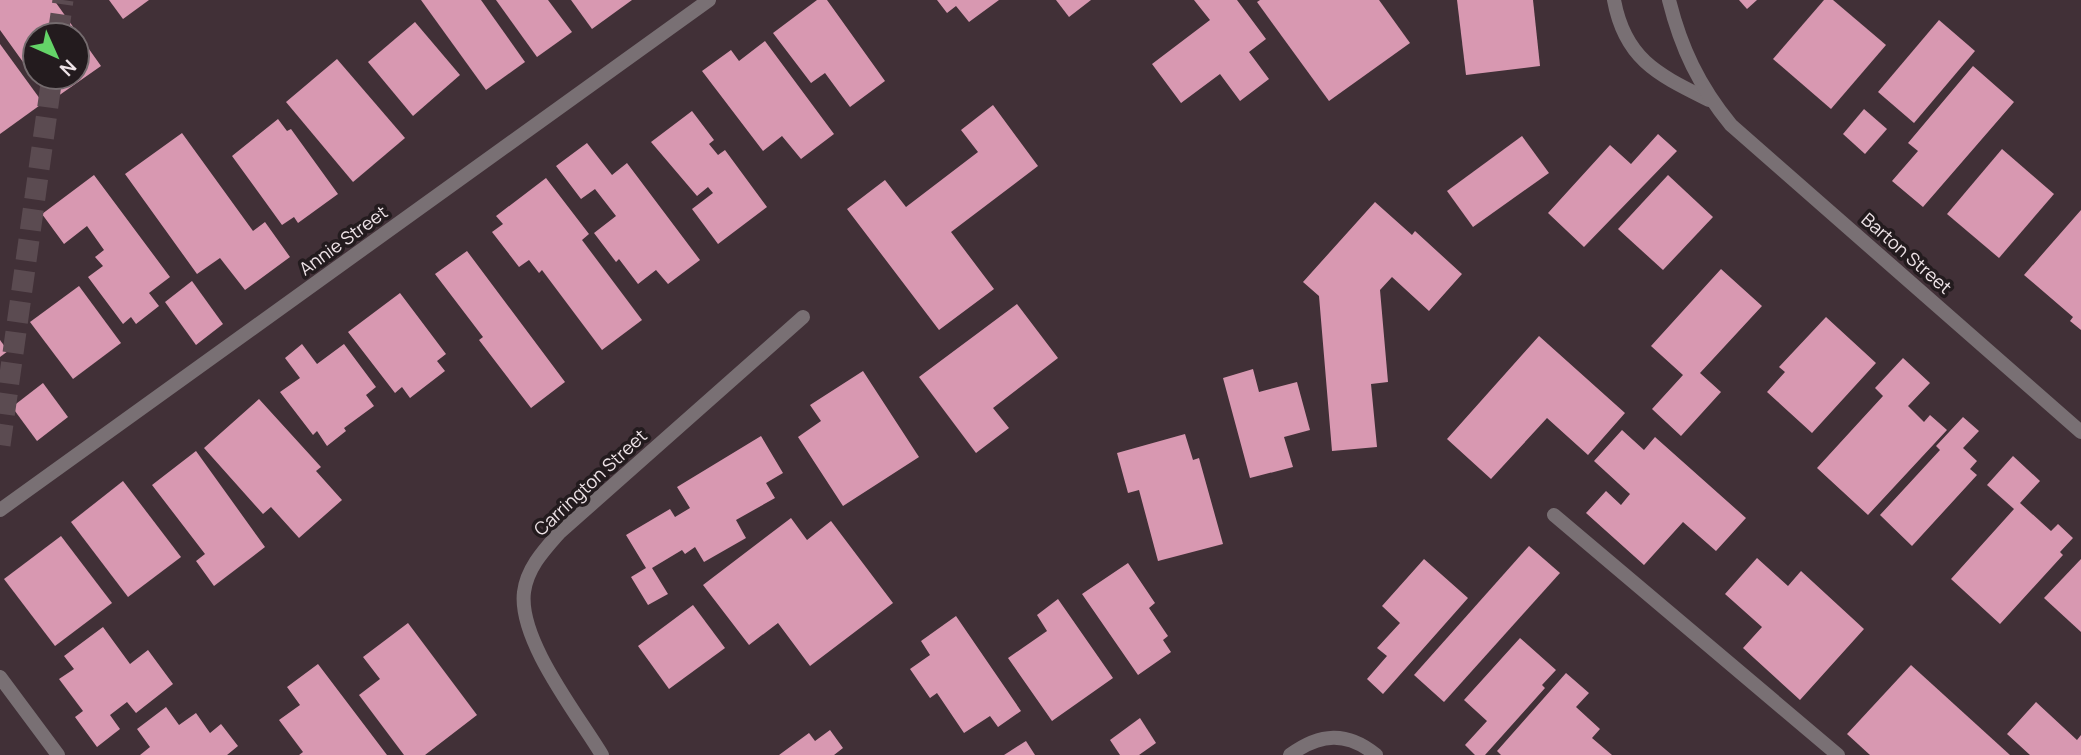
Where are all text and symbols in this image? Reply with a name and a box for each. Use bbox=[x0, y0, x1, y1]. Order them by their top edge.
north arrow bbox=[21, 21, 91, 91]
text: N bbox=[54, 54, 82, 82]
street label: Annie Street bbox=[294, 200, 392, 280]
street label: Barton Street bbox=[1857, 207, 1957, 299]
street label: Carrington Street bbox=[528, 423, 652, 541]

